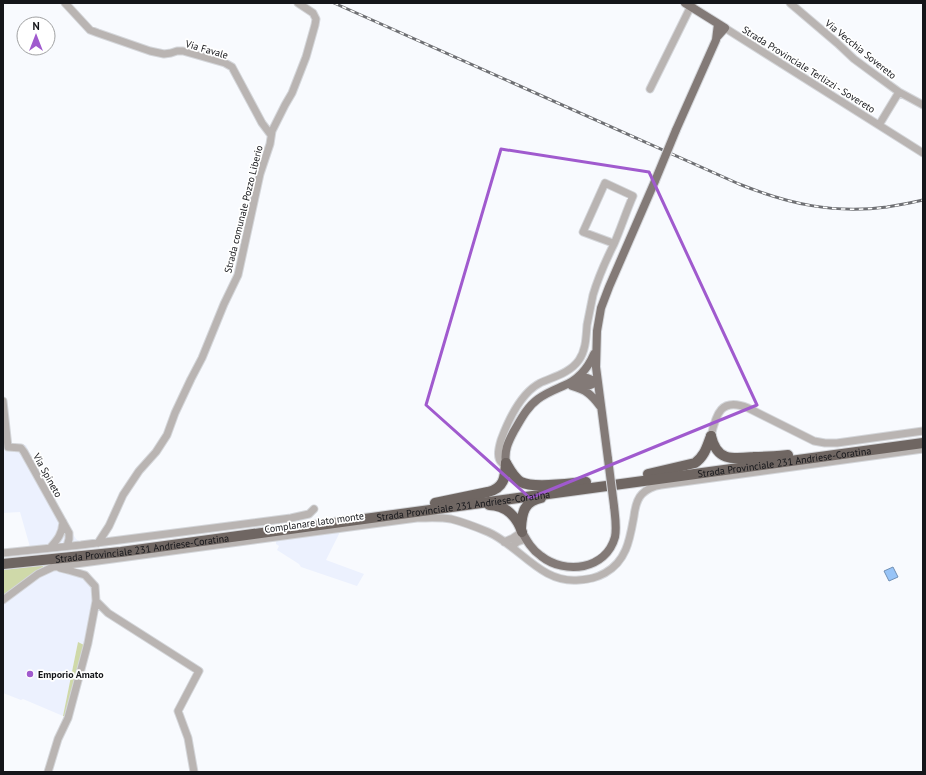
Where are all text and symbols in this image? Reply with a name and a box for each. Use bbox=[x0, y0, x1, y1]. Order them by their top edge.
north arrow bbox=[16, 16, 56, 56]
street label: Via Vecchia Sovereto bbox=[822, 16, 899, 82]
text: N bbox=[32, 19, 40, 33]
street label: Strada Provinciale Terlizzi - Sovereto bbox=[740, 23, 878, 116]
street label: Via Favale bbox=[183, 37, 230, 62]
street label: Strada comunale Pozzo Liberio bbox=[221, 144, 266, 274]
street label: Strada Provinciale 231 Andriese-Coratina bbox=[697, 444, 872, 481]
street label: Via Spineto bbox=[30, 450, 65, 500]
street label: Strada Provinciale 231 Andriese-Coratina bbox=[376, 488, 551, 524]
street label: Complanare lato monte bbox=[264, 509, 365, 536]
street label: Strada Provinciale 231 Andriese-Coratina bbox=[55, 531, 230, 566]
place label: Emporio Amato bbox=[38, 668, 104, 681]
marker: Emporio Amato bbox=[25, 669, 35, 679]

